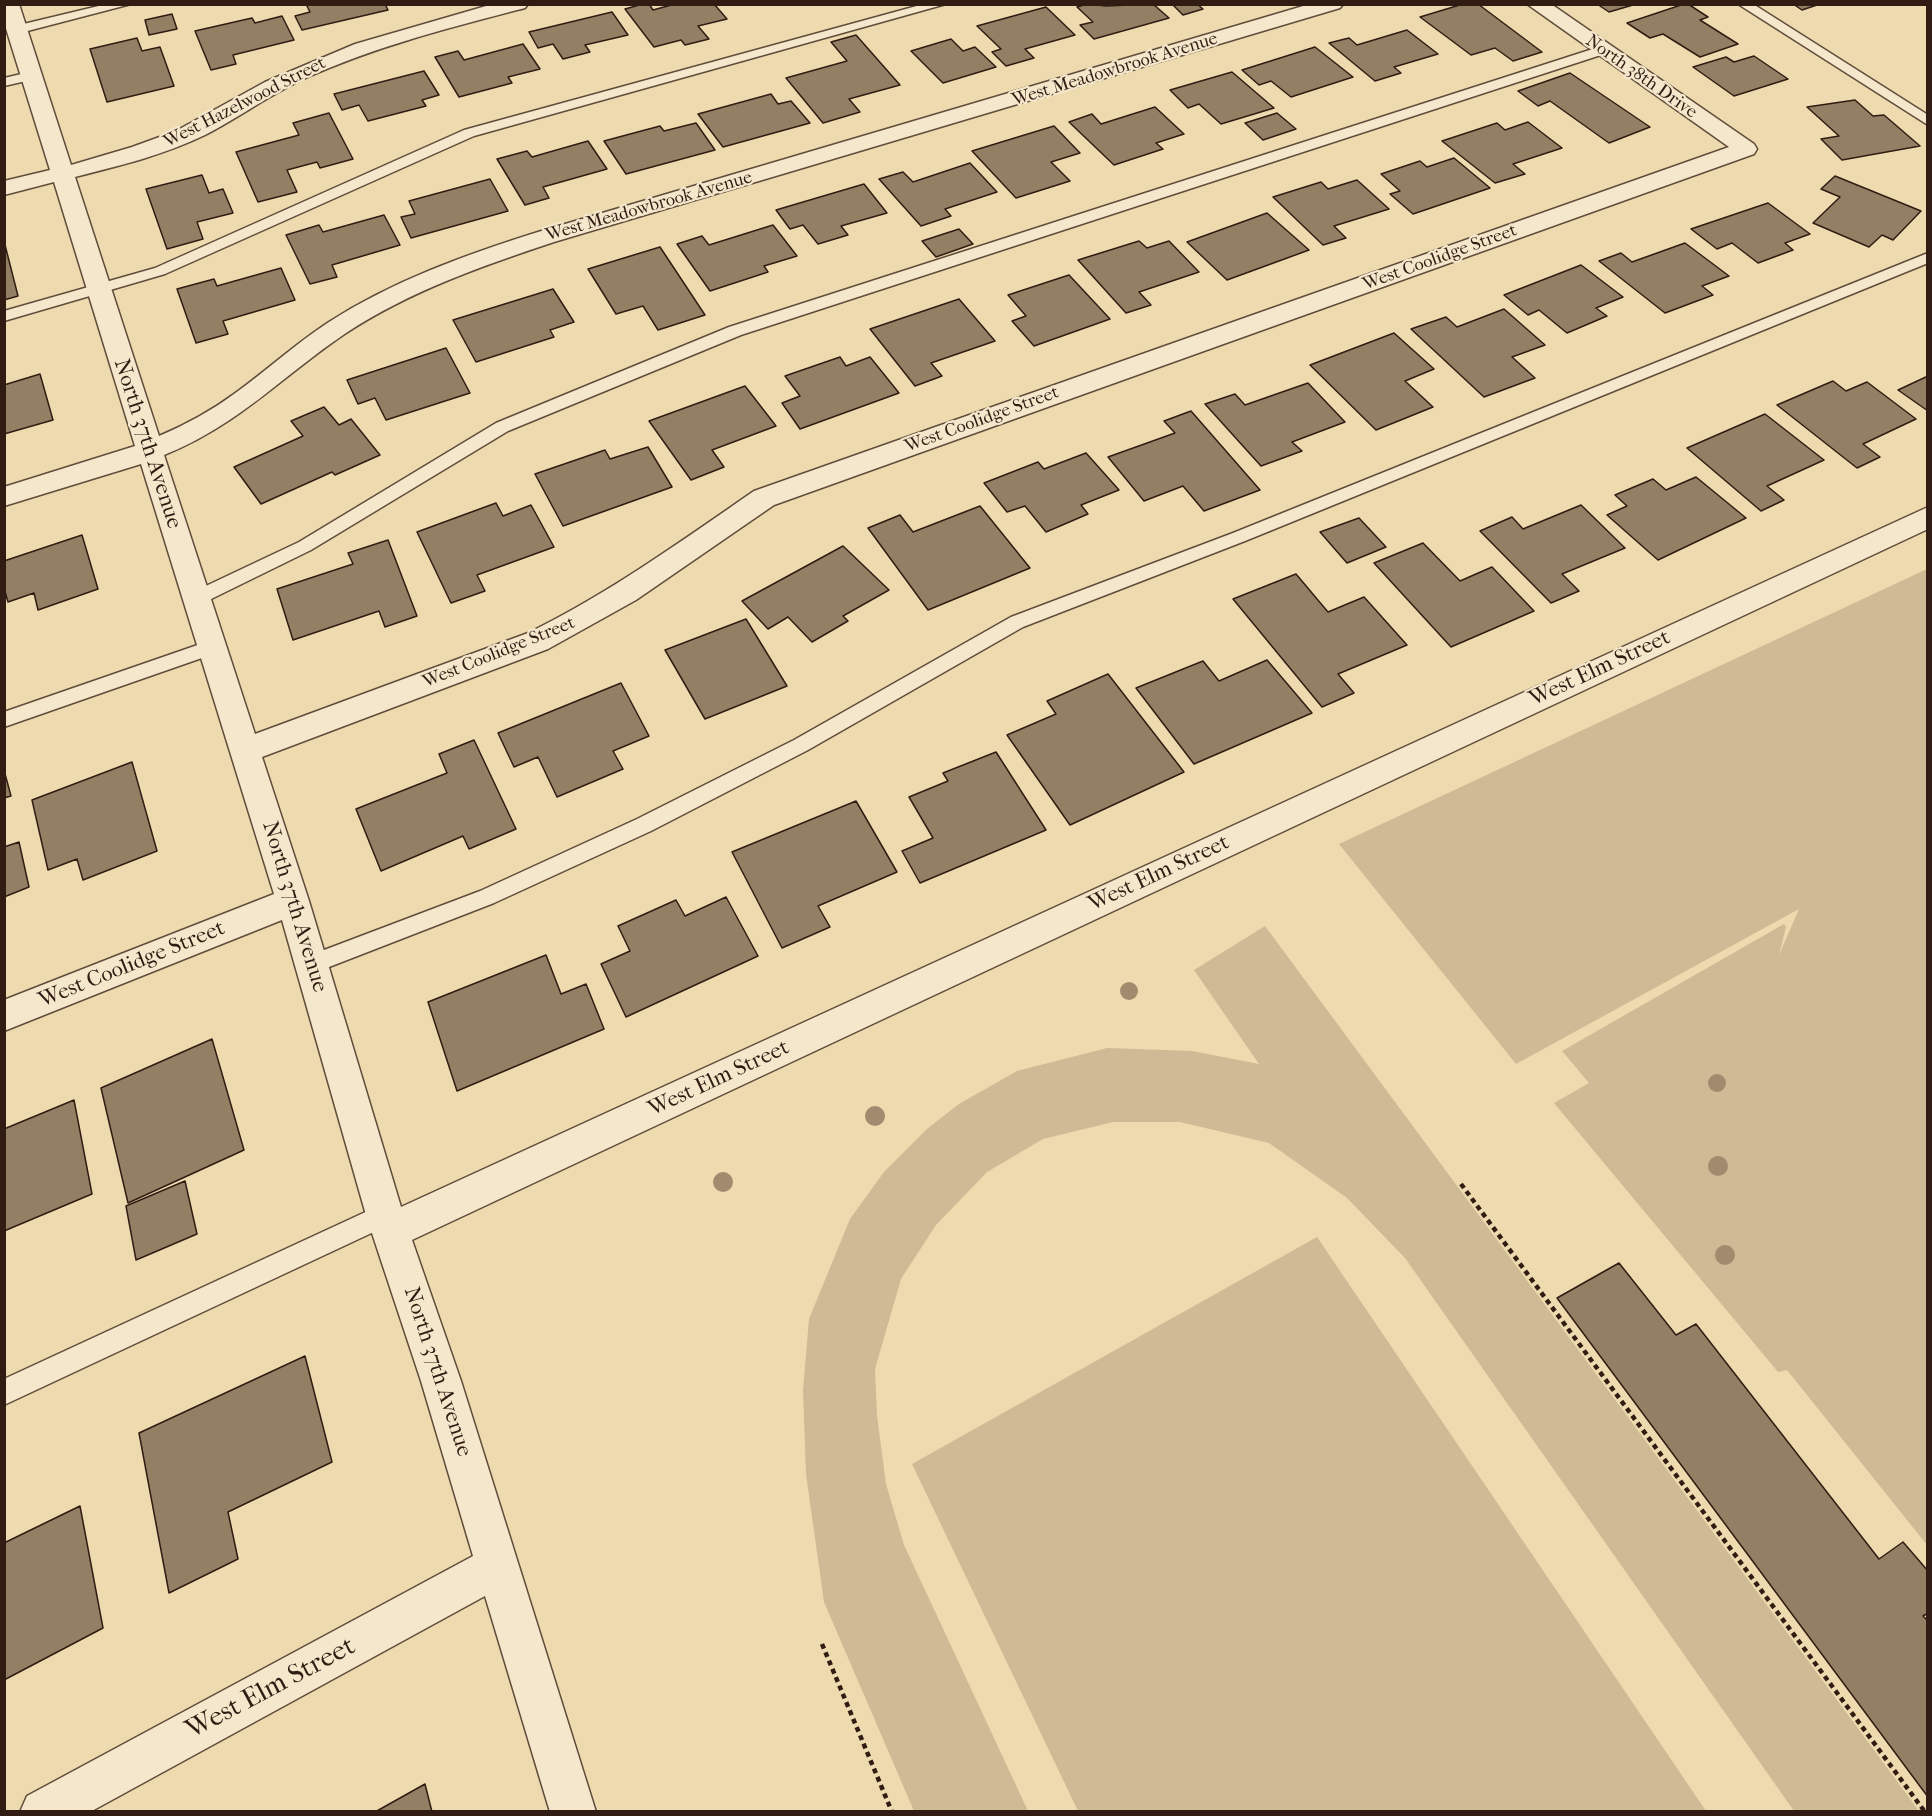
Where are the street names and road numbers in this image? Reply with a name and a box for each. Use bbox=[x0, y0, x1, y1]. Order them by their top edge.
street label: West Meadowbrook Avenue bbox=[1010, 28, 1220, 112]
street label: North 38th Drive bbox=[1581, 31, 1701, 123]
street label: West Hazelwood Street bbox=[160, 53, 330, 153]
street label: West Meadowbrook Avenue bbox=[543, 167, 755, 247]
street label: West Coolidge Street bbox=[1360, 220, 1520, 296]
street label: North 37th Avenue bbox=[107, 356, 187, 532]
street label: West Coolidge Street bbox=[902, 382, 1062, 458]
street label: West Coolidge Street bbox=[420, 613, 578, 693]
street label: West Elm Street bbox=[1525, 625, 1675, 713]
street label: North 37th Avenue bbox=[255, 818, 333, 996]
street label: West Elm Street bbox=[1084, 830, 1234, 918]
street label: West Coolidge Street bbox=[35, 916, 229, 1014]
street label: West Elm Street bbox=[644, 1035, 794, 1123]
street label: North 37th Avenue bbox=[397, 1284, 477, 1460]
street label: West Elm Street bbox=[181, 1631, 361, 1747]

